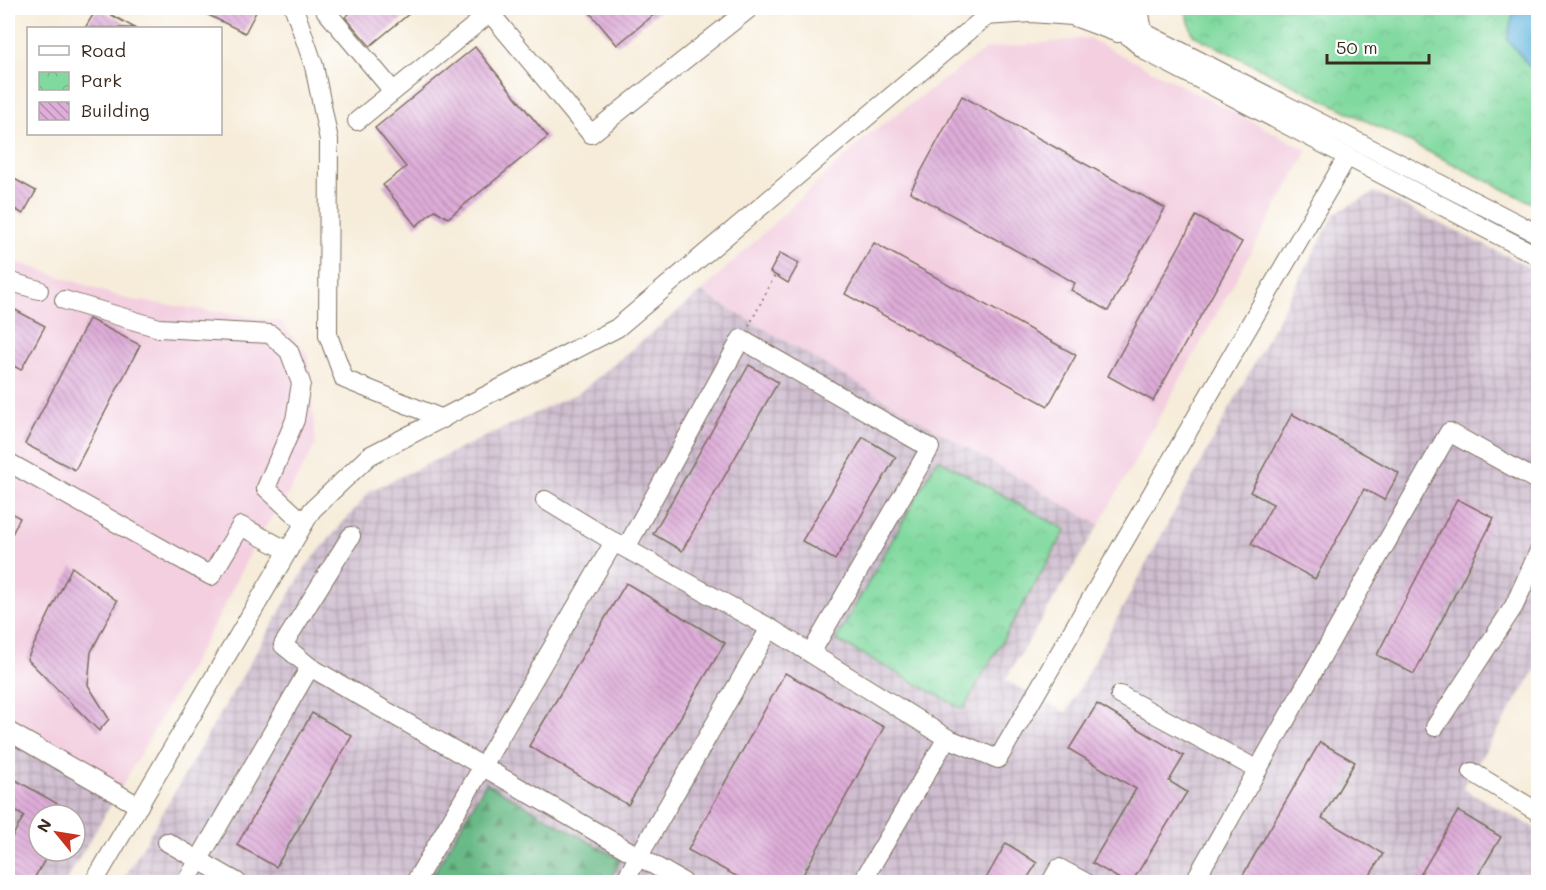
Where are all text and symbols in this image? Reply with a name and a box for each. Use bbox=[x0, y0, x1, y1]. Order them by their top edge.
legend bbox=[27, 27, 222, 135]
scale bar bbox=[1327, 27, 1429, 65]
text: 50 m bbox=[1336, 35, 1378, 59]
text: Road bbox=[81, 38, 126, 62]
text: Park bbox=[81, 68, 122, 92]
text: Building bbox=[81, 98, 149, 122]
north arrow bbox=[27, 803, 87, 863]
text: N bbox=[31, 815, 56, 836]

